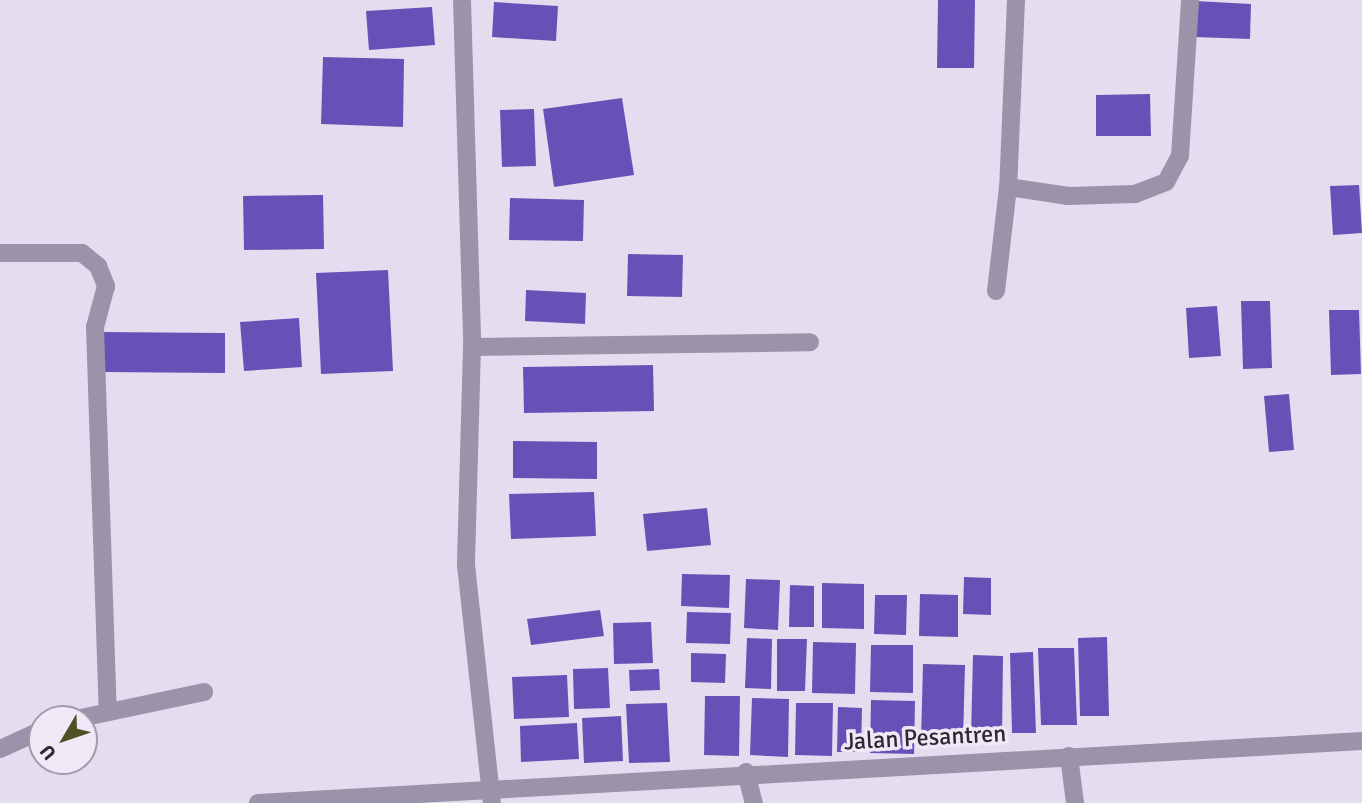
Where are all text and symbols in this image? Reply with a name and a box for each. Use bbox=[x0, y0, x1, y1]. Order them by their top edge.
north arrow bbox=[28, 705, 98, 775]
street label: Jalan Pesantren bbox=[843, 719, 1007, 757]
text: U bbox=[35, 739, 62, 764]

